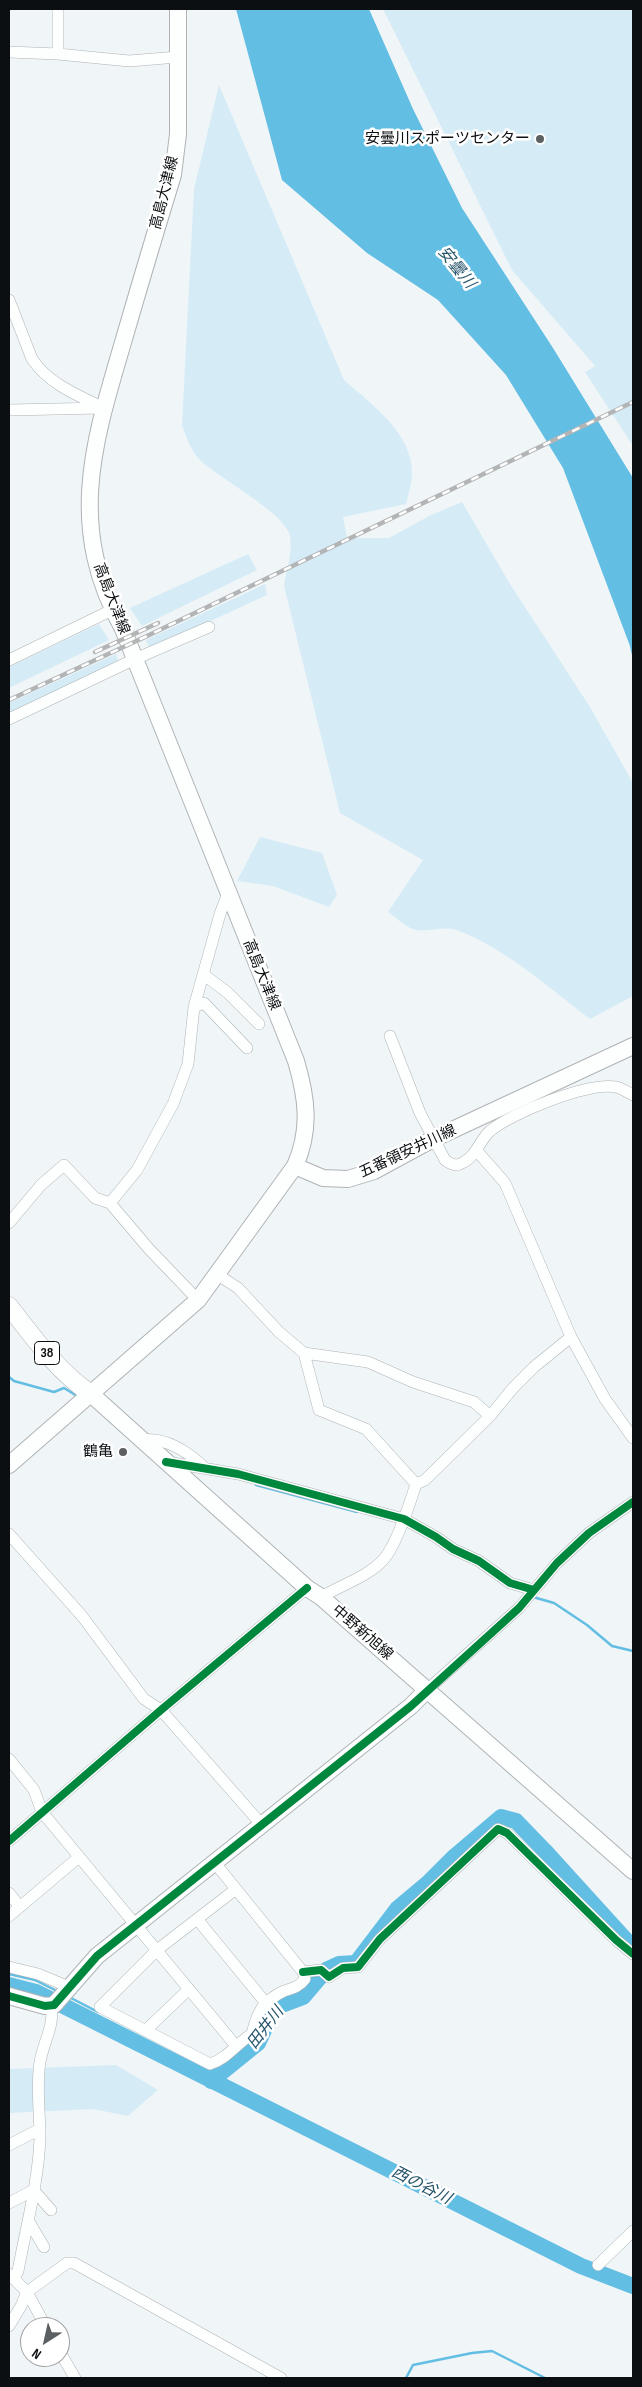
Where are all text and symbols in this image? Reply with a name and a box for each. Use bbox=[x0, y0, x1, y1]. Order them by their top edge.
place label: 安曇川スポーツセンター bbox=[365, 130, 530, 148]
marker: 安曇川スポーツセンター bbox=[534, 133, 546, 145]
street label: 高島大津線 bbox=[147, 154, 183, 232]
water label: 安曇川 bbox=[433, 243, 479, 293]
street label: 高島大津線 bbox=[89, 561, 133, 637]
street label: 高島大津線 bbox=[239, 937, 283, 1013]
street label: 五番領安井川線 bbox=[357, 1122, 459, 1182]
road number: 38 bbox=[34, 1342, 60, 1365]
place label: 鶴亀 bbox=[83, 1443, 113, 1461]
marker: 鶴亀 bbox=[117, 1446, 129, 1458]
street label: 中野新旭線 bbox=[328, 1602, 396, 1664]
water label: 田井川 bbox=[244, 2003, 288, 2053]
water label: 西の谷川 bbox=[388, 2163, 454, 2209]
north arrow bbox=[20, 2317, 70, 2367]
text: N bbox=[29, 2345, 45, 2363]

